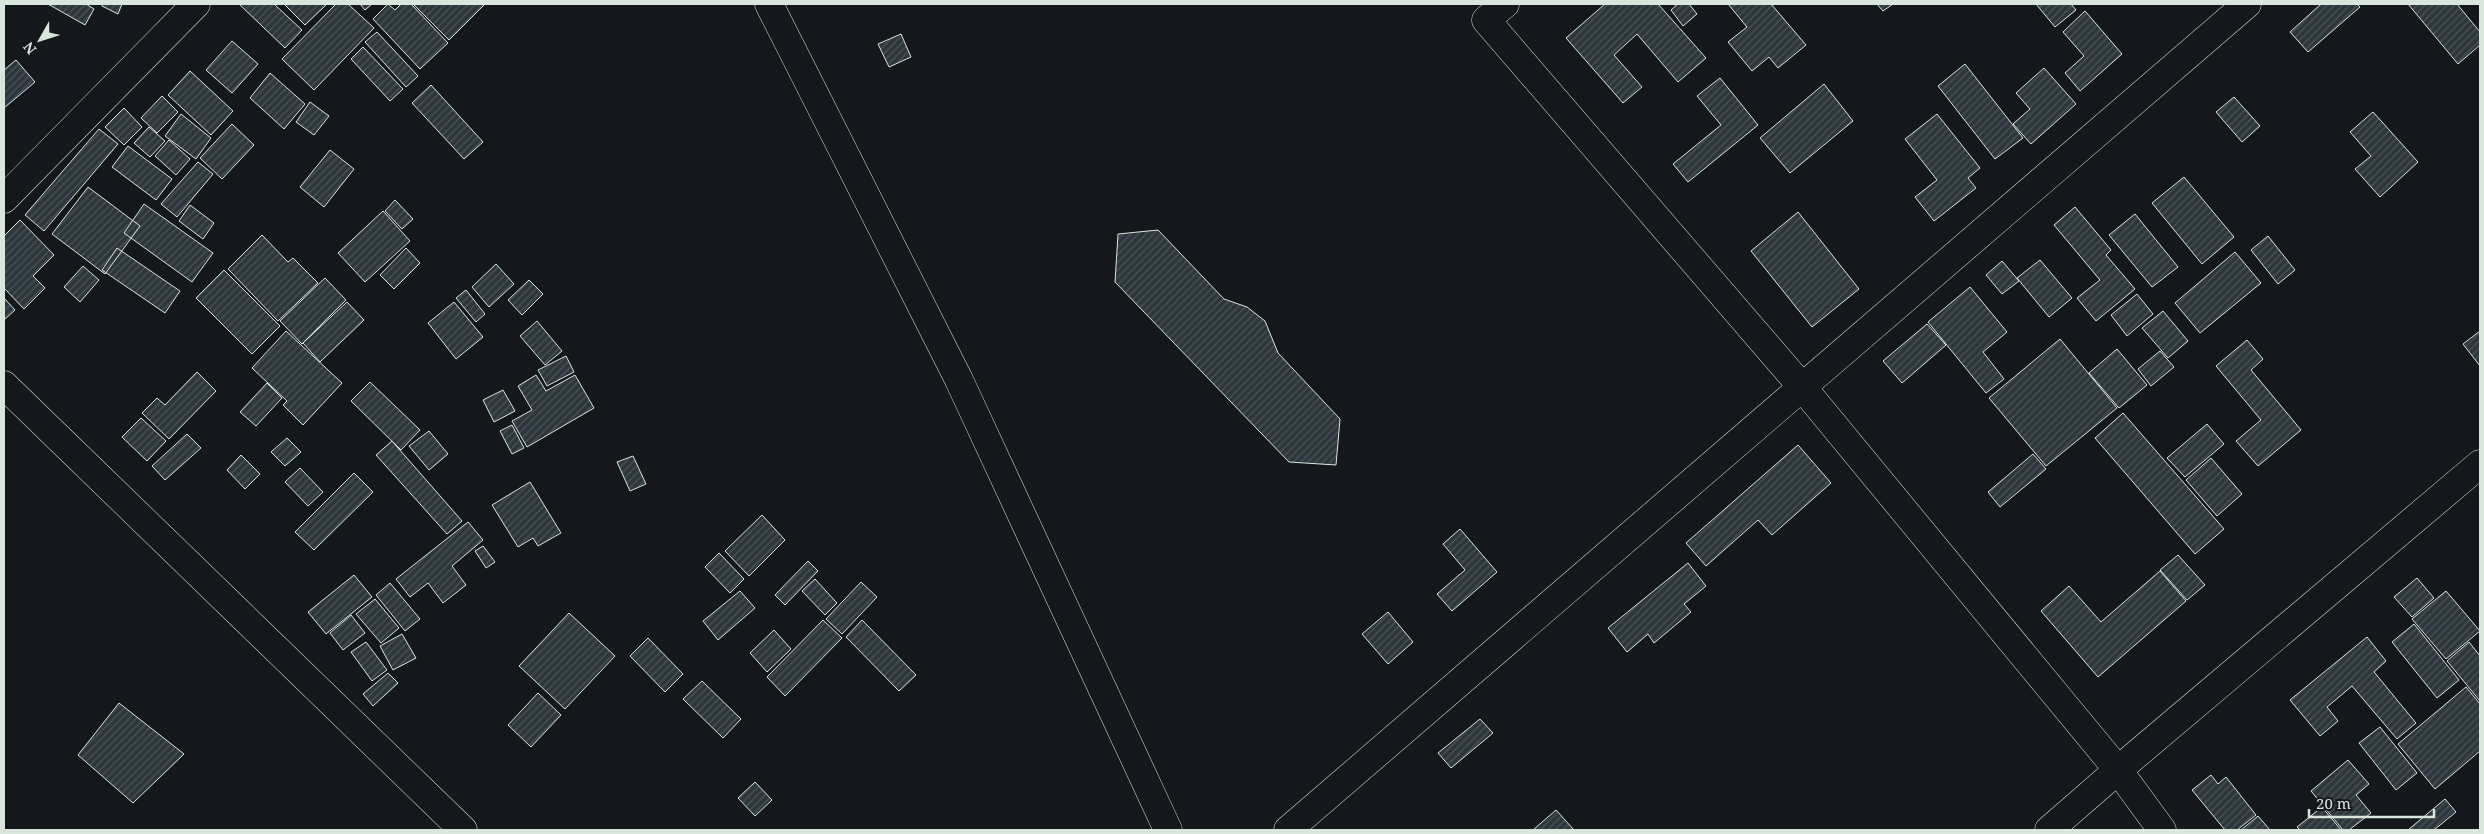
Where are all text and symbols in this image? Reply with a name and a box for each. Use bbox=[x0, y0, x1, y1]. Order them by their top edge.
north arrow bbox=[15, 15, 65, 65]
text: N bbox=[19, 38, 40, 59]
scale bar bbox=[2309, 786, 2434, 818]
text: 20 m bbox=[2316, 793, 2351, 813]

